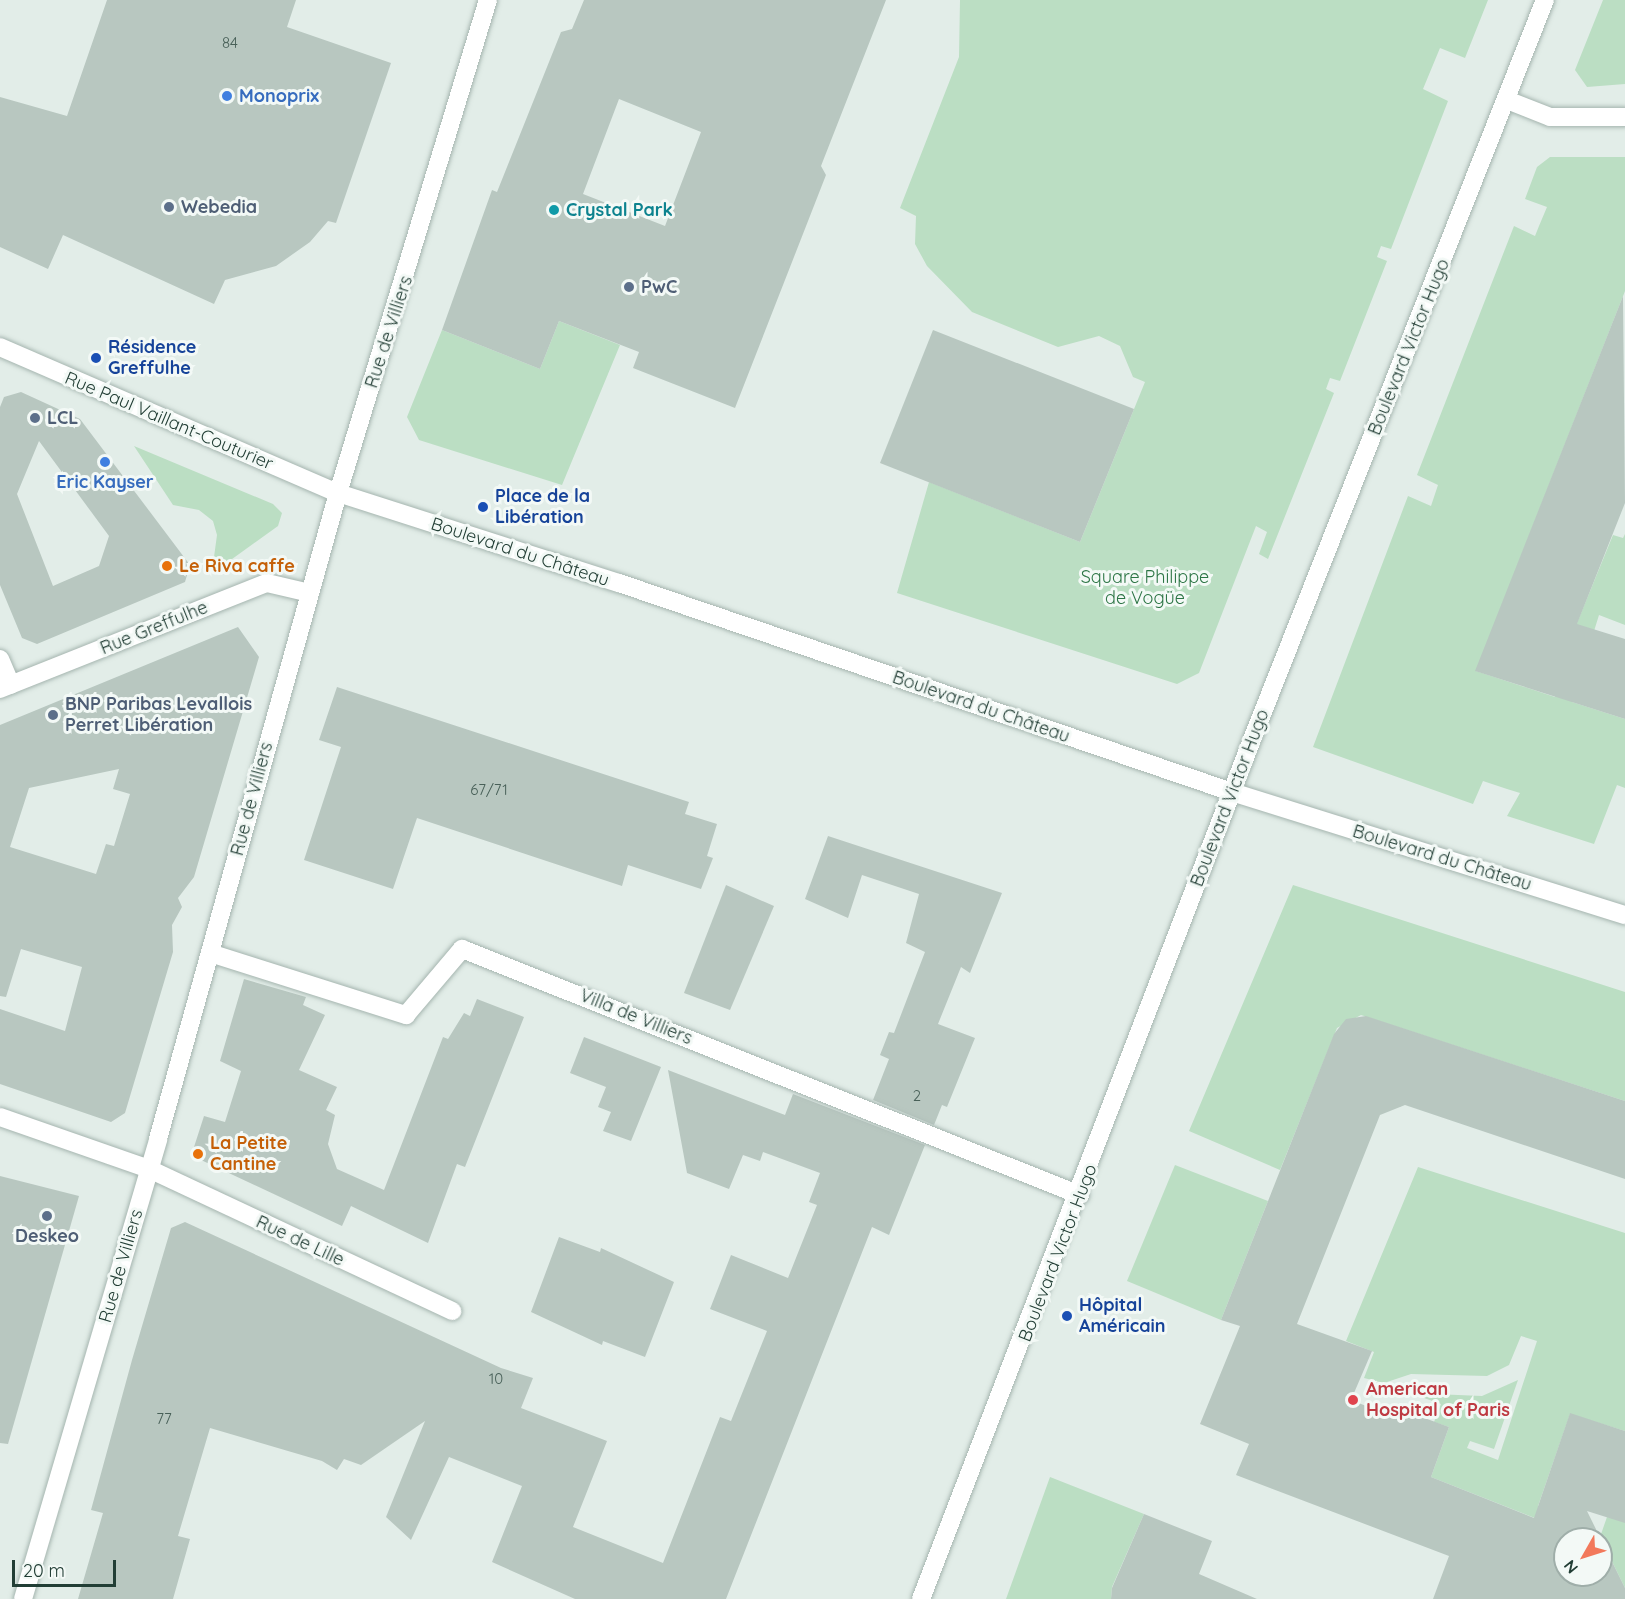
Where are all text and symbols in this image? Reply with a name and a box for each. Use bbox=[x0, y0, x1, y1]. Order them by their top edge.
house number: 84 bbox=[222, 34, 238, 52]
place label: Monoprix bbox=[239, 85, 319, 107]
marker: Monoprix bbox=[220, 89, 234, 103]
place label: Webedia bbox=[181, 196, 257, 218]
place label: Crystal Park bbox=[566, 199, 673, 221]
marker: Webedia bbox=[162, 200, 176, 214]
marker: Crystal Park bbox=[547, 203, 561, 217]
street label: Boulevard Victor Hugo bbox=[1364, 256, 1454, 438]
street label: Rue de Villiers bbox=[361, 273, 417, 391]
place label: PwC bbox=[641, 276, 677, 298]
marker: PwC bbox=[622, 280, 636, 294]
place label: Résidence Greffulhe bbox=[108, 337, 196, 380]
marker: Résidence Greffulhe bbox=[89, 351, 103, 365]
street label: Rue Paul Vaillant-Couturier bbox=[62, 367, 276, 475]
place label: LCL bbox=[47, 407, 78, 429]
marker: LCL bbox=[28, 411, 42, 425]
marker: Eric Kayser bbox=[98, 455, 112, 469]
place label: Eric Kayser bbox=[56, 471, 154, 493]
place label: Place de la Libération bbox=[495, 486, 590, 528]
marker: Place de la Libération bbox=[476, 500, 490, 514]
street label: Boulevard du Château bbox=[428, 513, 612, 591]
place label: Le Riva caffe bbox=[179, 555, 295, 577]
marker: Le Riva caffe bbox=[160, 559, 174, 573]
park label: Square Philippe de Vogüe bbox=[1081, 567, 1209, 610]
street label: Rue Greffulhe bbox=[97, 597, 211, 659]
street label: Boulevard du Château bbox=[890, 666, 1072, 748]
place label: BNP Paribas Levallois Perret Libération bbox=[65, 694, 252, 736]
street label: Boulevard Victor Hugo bbox=[1186, 706, 1274, 890]
marker: BNP Paribas Levallois Perret Libération bbox=[46, 708, 60, 722]
street label: Rue de Villiers bbox=[226, 740, 278, 858]
house number: 67/71 bbox=[470, 781, 508, 799]
street label: Boulevard du Château bbox=[1350, 820, 1534, 896]
street label: Villa de Villiers bbox=[577, 985, 695, 1049]
house number: 2 bbox=[913, 1087, 921, 1105]
place label: La Petite Cantine bbox=[210, 1133, 287, 1176]
marker: La Petite Cantine bbox=[191, 1147, 205, 1161]
street label: Boulevard Victor Hugo bbox=[1014, 1161, 1102, 1345]
street label: Rue de Villiers bbox=[95, 1207, 147, 1325]
marker: Deskeo bbox=[40, 1209, 54, 1223]
street label: Rue de Lille bbox=[252, 1211, 348, 1271]
place label: Deskeo bbox=[15, 1225, 79, 1247]
place label: Hôpital Américain bbox=[1079, 1295, 1165, 1338]
marker: Hôpital Américain bbox=[1060, 1309, 1074, 1323]
house number: 10 bbox=[489, 1370, 503, 1388]
place label: American Hospital of Paris bbox=[1366, 1379, 1510, 1422]
marker: American Hospital of Paris bbox=[1344, 1391, 1362, 1409]
house number: 77 bbox=[156, 1410, 172, 1428]
north arrow bbox=[1553, 1527, 1613, 1587]
scale bar bbox=[15, 1548, 118, 1586]
text: N bbox=[1559, 1556, 1582, 1578]
text: 20 m bbox=[23, 1559, 65, 1582]

